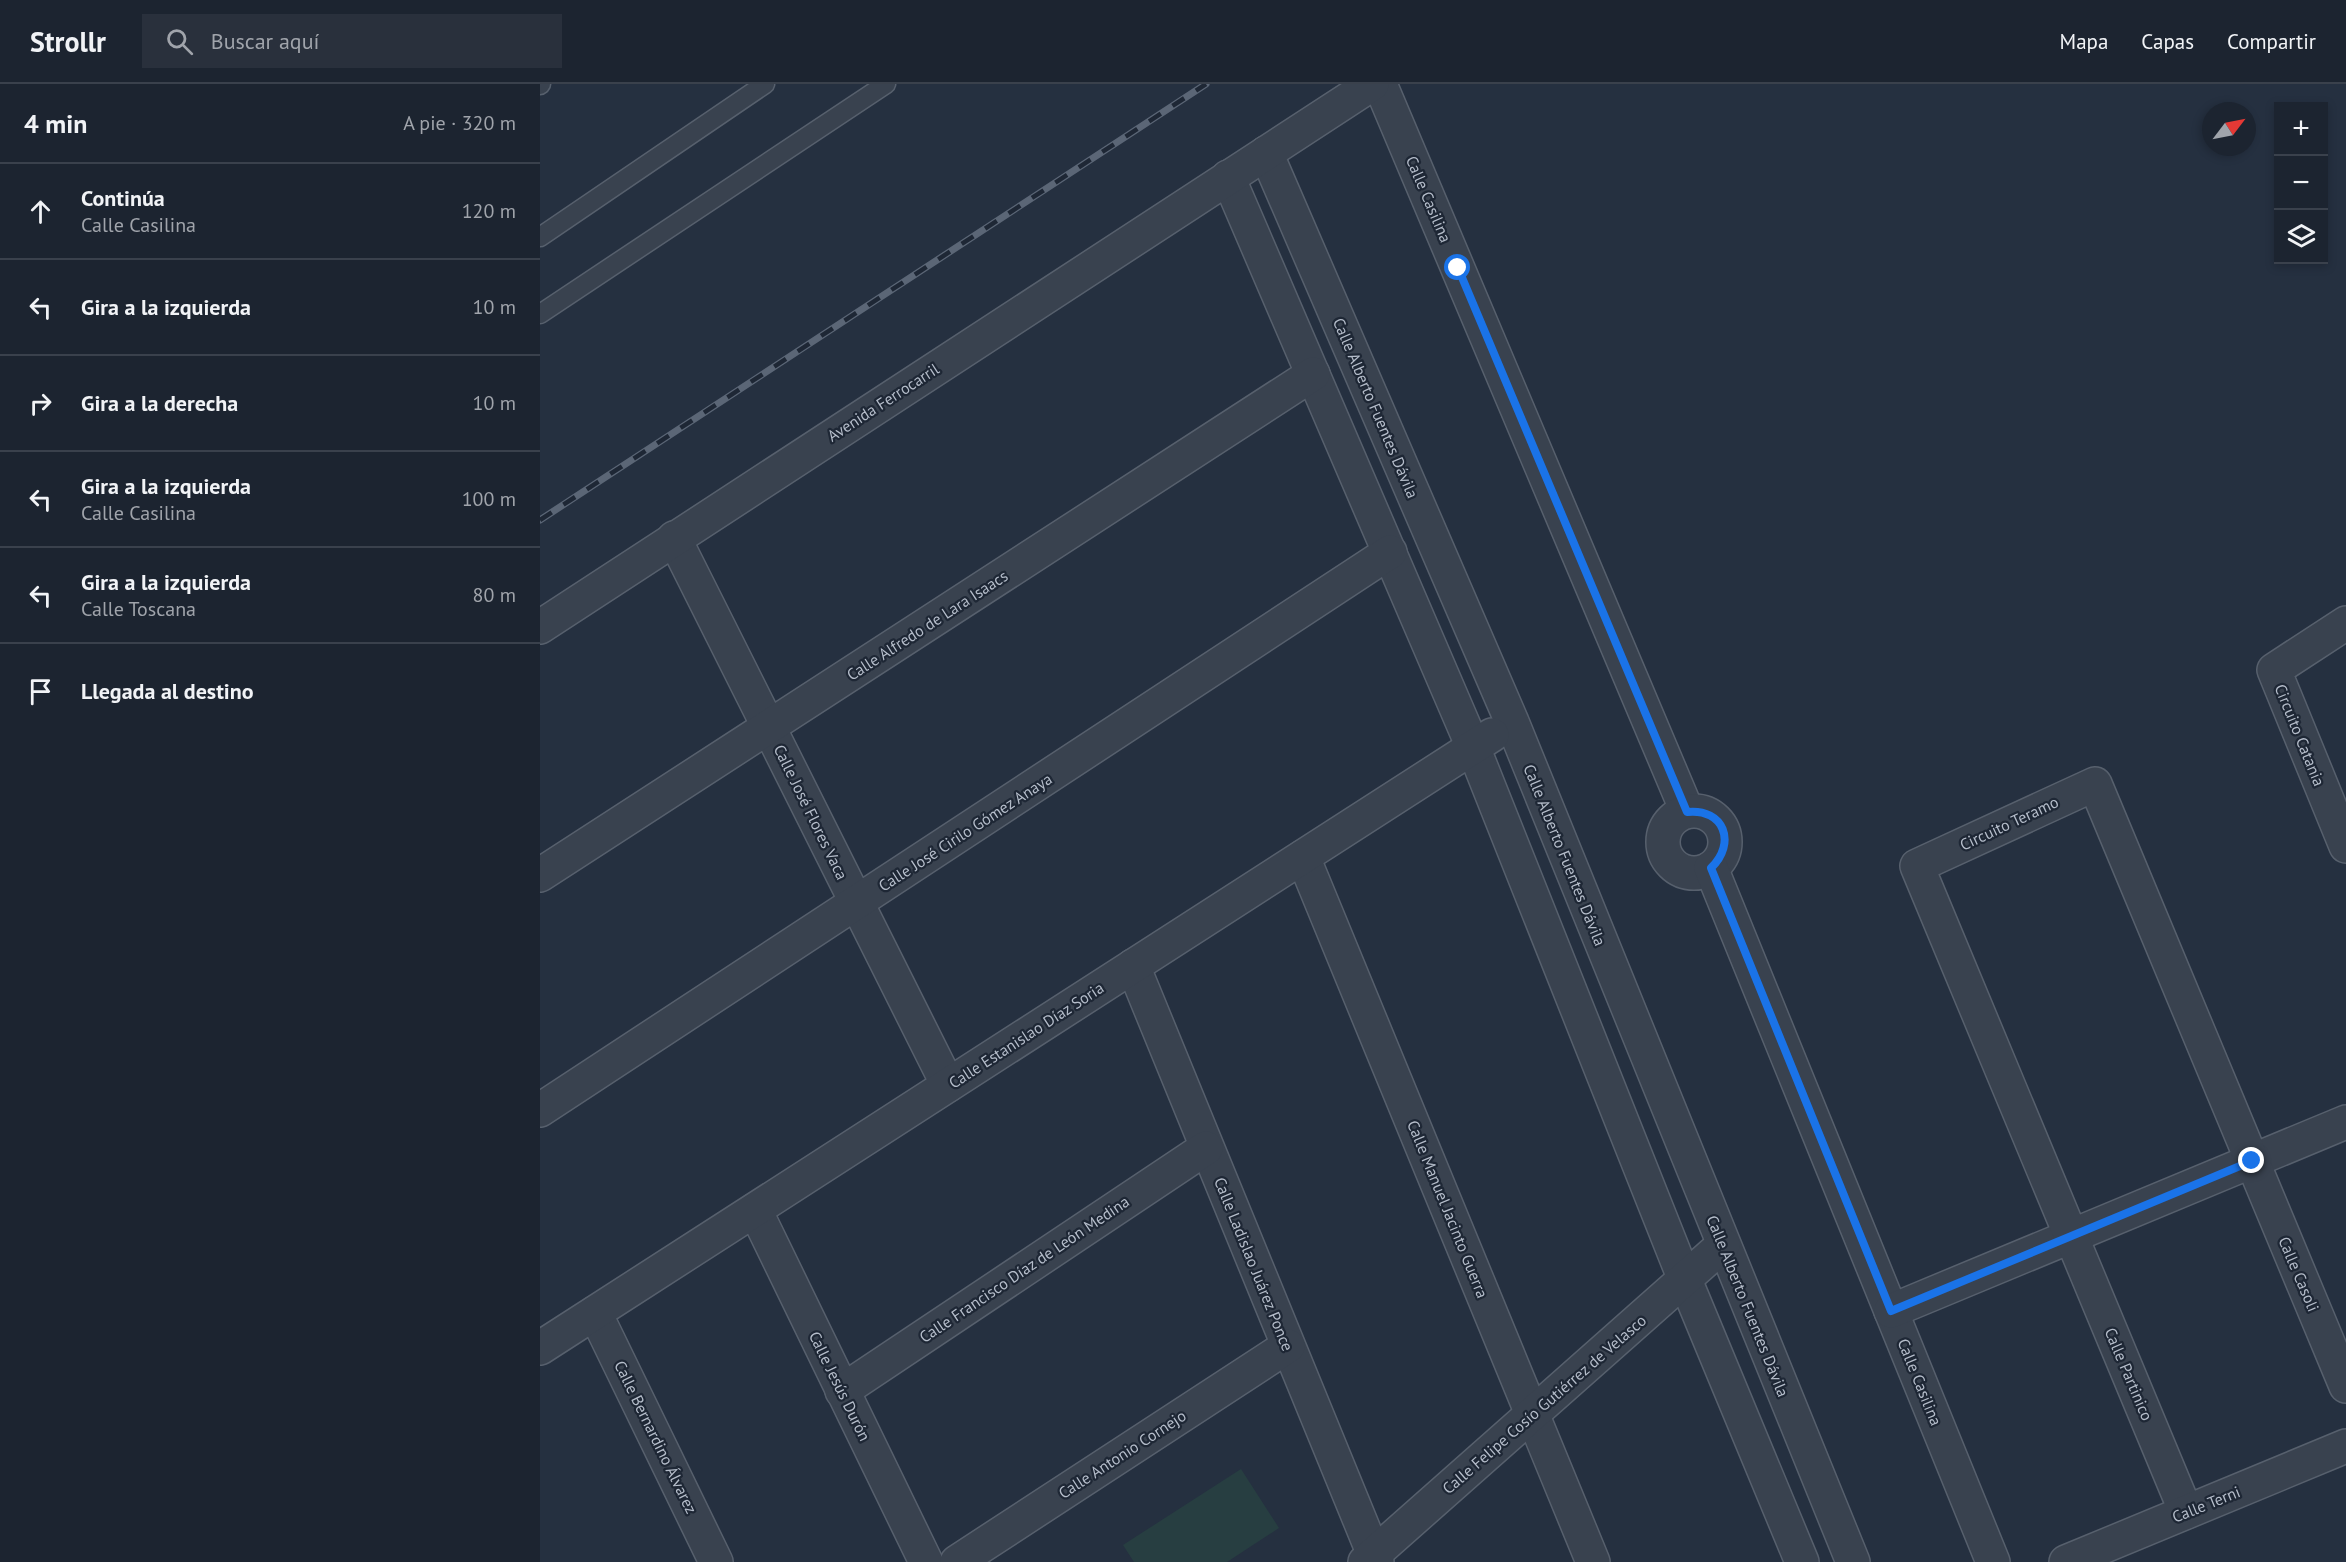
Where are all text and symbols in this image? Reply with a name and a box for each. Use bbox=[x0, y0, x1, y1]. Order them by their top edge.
search box bbox=[142, 14, 562, 68]
text: Strollr bbox=[30, 23, 106, 60]
icon: search bbox=[163, 25, 196, 58]
text: Buscar aquí bbox=[211, 27, 319, 55]
text: Mapa bbox=[2060, 28, 2108, 55]
text: Capas bbox=[2141, 28, 2194, 55]
text: Compartir bbox=[2227, 28, 2316, 55]
north arrow bbox=[2202, 102, 2256, 156]
map controls bbox=[2274, 102, 2328, 264]
button: + bbox=[2274, 102, 2328, 156]
text: 4 min bbox=[24, 107, 87, 140]
text: A pie · 320 m bbox=[403, 110, 516, 136]
street label: Calle Casilina bbox=[1402, 153, 1456, 245]
button: − bbox=[2274, 156, 2328, 210]
text: Continúa bbox=[81, 184, 165, 212]
icon: ahead bbox=[24, 195, 57, 228]
text: 120 m bbox=[462, 198, 516, 224]
button: layers bbox=[2274, 210, 2328, 264]
text: Calle Casilina bbox=[81, 212, 196, 238]
route start bbox=[1444, 254, 1470, 280]
icon: left bbox=[24, 291, 57, 324]
text: Gira a la izquierda bbox=[81, 293, 251, 321]
text: 10 m bbox=[473, 294, 516, 320]
street label: Calle Alberto Fuentes Dávila bbox=[1329, 315, 1423, 501]
street label: Avenida Ferrocarril bbox=[823, 358, 943, 446]
icon: right bbox=[24, 387, 57, 420]
text: Gira a la derecha bbox=[81, 389, 238, 417]
text: 10 m bbox=[473, 390, 516, 416]
text: Gira a la izquierda bbox=[81, 472, 251, 500]
icon: left bbox=[24, 483, 57, 516]
text: 100 m bbox=[462, 486, 516, 512]
text: Calle Casilina bbox=[81, 500, 196, 526]
street label: Calle Alfredo de Lara Isaacs bbox=[843, 565, 1011, 685]
text: Gira a la izquierda bbox=[81, 568, 251, 596]
icon: left bbox=[24, 579, 57, 612]
text: 80 m bbox=[473, 582, 516, 608]
text: Calle Toscana bbox=[81, 596, 196, 622]
icon: arrive bbox=[24, 675, 57, 708]
text: Llegada al destino bbox=[81, 677, 254, 705]
street label: Circuito Catania bbox=[2270, 681, 2330, 789]
street label: Calle José Flores Vaca bbox=[770, 741, 852, 883]
street label: Calle Alberto Fuentes Dávila bbox=[1519, 761, 1611, 949]
street label: Calle José Cirilo Gómez Anaya bbox=[875, 768, 1055, 896]
street label: Circuito Teramo bbox=[1957, 791, 2061, 855]
street label: Calle Estanislao Díaz Soria bbox=[945, 977, 1107, 1093]
street label: Calle Manuel Jacinto Guerra bbox=[1403, 1117, 1493, 1301]
route end bbox=[2238, 1147, 2264, 1173]
street label: Calle Ladislao Juárez Ponce bbox=[1210, 1174, 1298, 1354]
street label: Calle Francisco Díaz de León Medina bbox=[915, 1191, 1133, 1347]
street label: Calle Alberto Fuentes Dávila bbox=[1702, 1212, 1794, 1400]
street label: Calle Casoli bbox=[2274, 1233, 2324, 1315]
street label: Calle Felipe Cosío Gutiérrez de Velasco bbox=[1438, 1310, 1650, 1498]
street label: Calle Partinico bbox=[2100, 1325, 2158, 1423]
street label: Calle Jesús Durón bbox=[805, 1328, 875, 1444]
street label: Calle Casilina bbox=[1893, 1336, 1947, 1428]
street label: Calle Bernardino Álvarez bbox=[610, 1357, 702, 1517]
street label: Calle Antonio Cornejo bbox=[1054, 1405, 1190, 1503]
street label: Calle Terni bbox=[2169, 1481, 2243, 1527]

